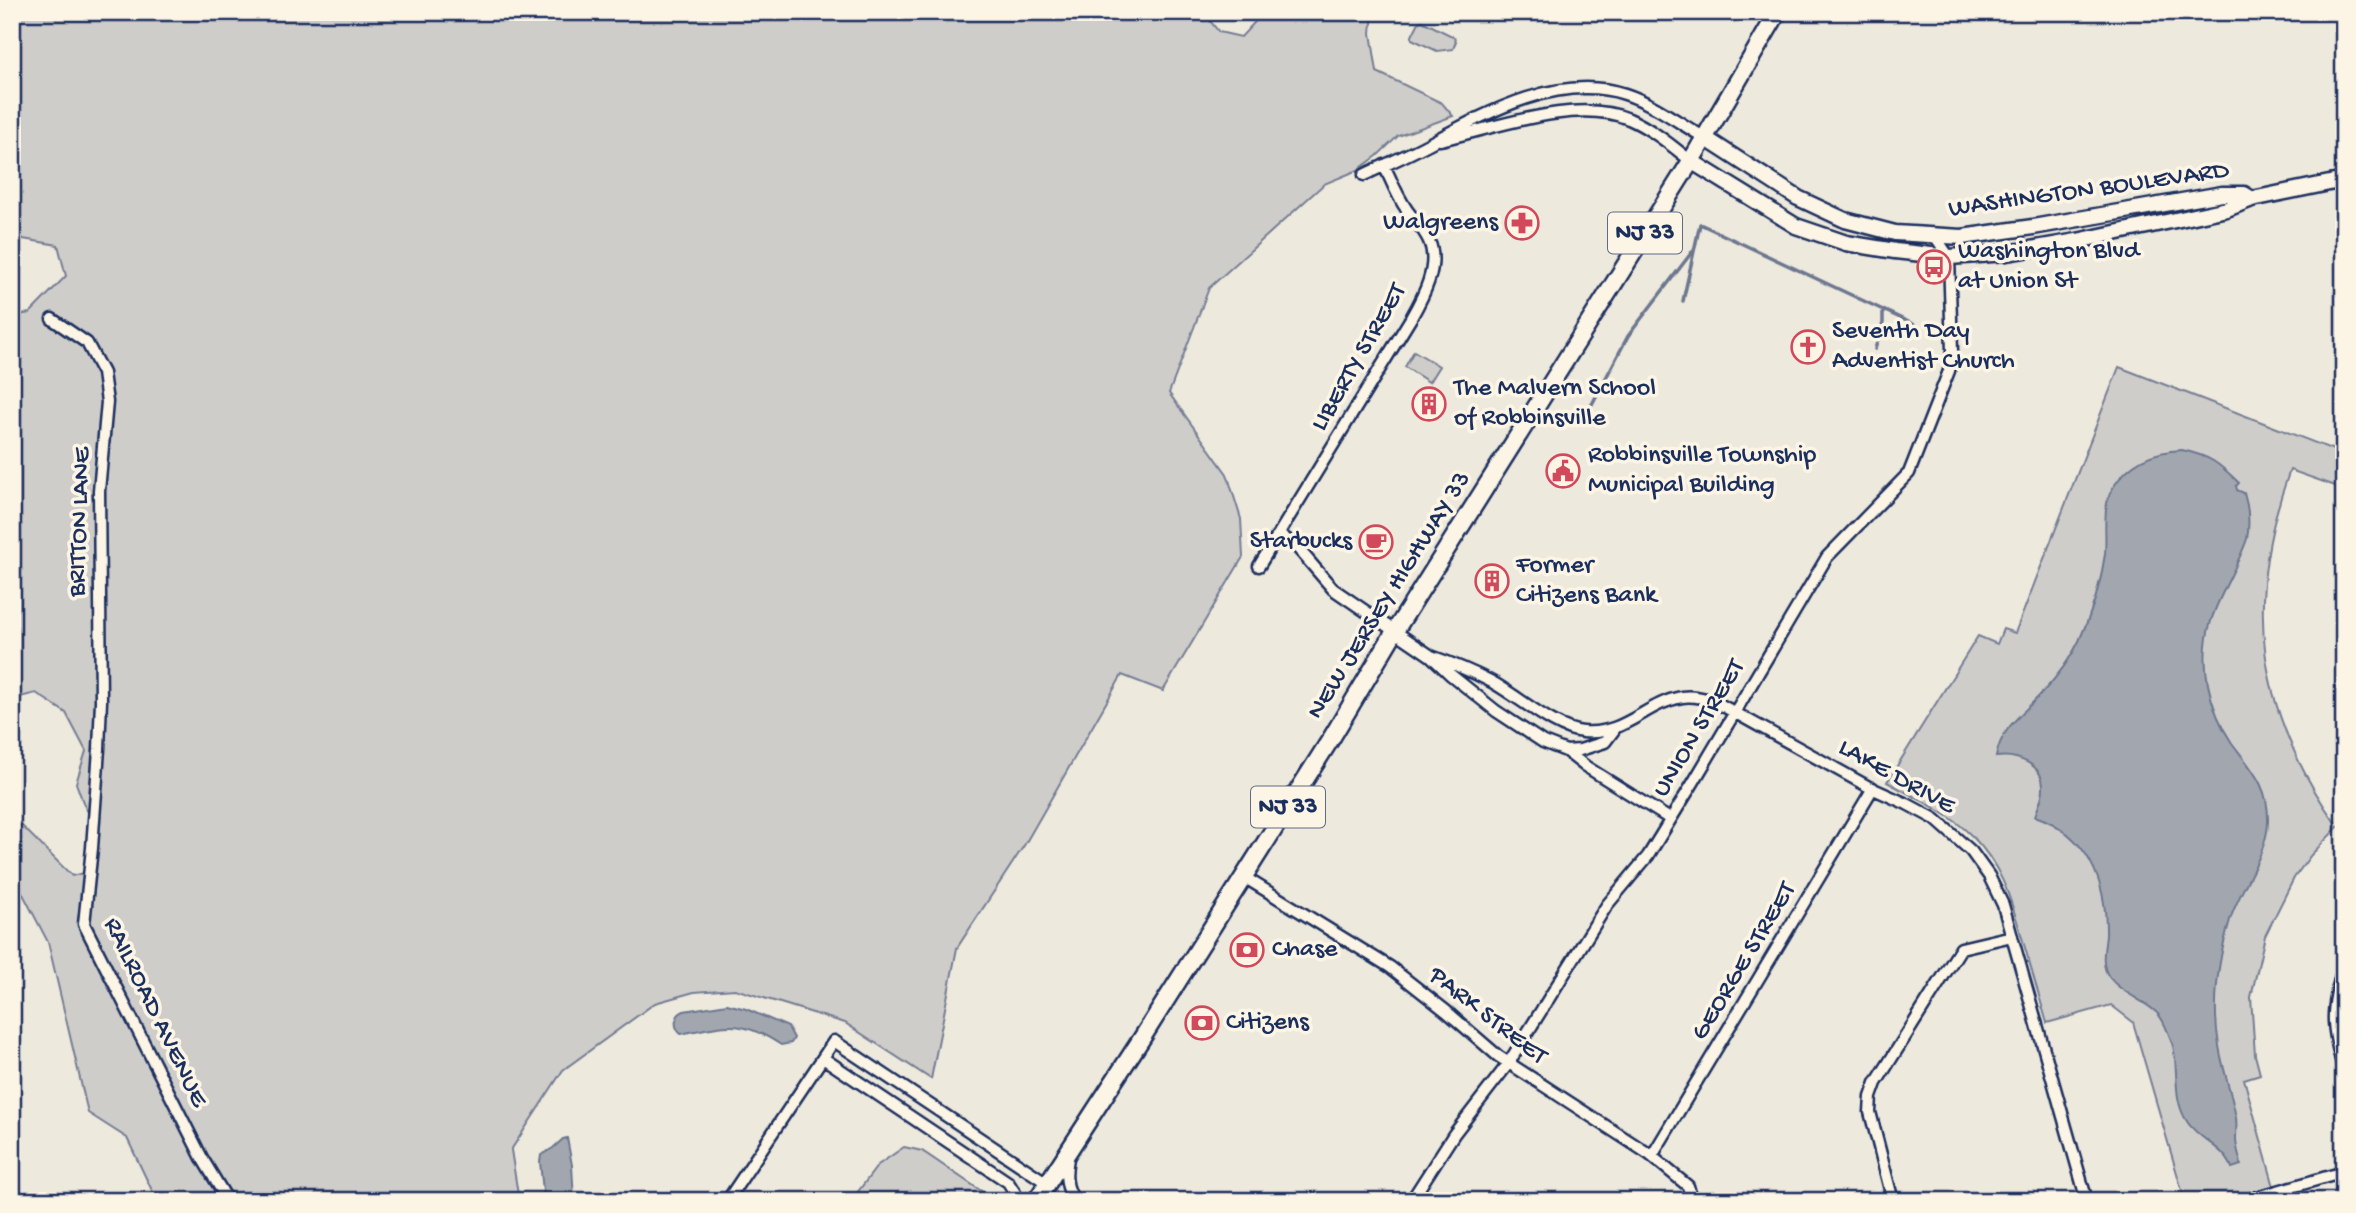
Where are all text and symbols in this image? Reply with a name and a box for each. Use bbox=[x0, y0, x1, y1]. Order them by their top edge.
street label: WASHINGTON BOULEVARD bbox=[1947, 156, 2231, 226]
pharmacy icon: Walgreens bbox=[1503, 204, 1541, 242]
place label: Walgreens bbox=[1383, 208, 1499, 239]
road number: NJ 33 bbox=[1608, 212, 1682, 254]
place label: Washington Blvd at Union St bbox=[1958, 237, 2141, 298]
bus stop icon: Washington Blvd at Union St bbox=[1915, 248, 1953, 286]
street label: LIBERTY STREET bbox=[1305, 278, 1415, 437]
place label: Seventh Day Adventist Church bbox=[1832, 317, 2015, 378]
church icon: Seventh Day Adventist Church bbox=[1789, 328, 1827, 366]
place label: The Malvern School of Robbinsville bbox=[1452, 374, 1656, 435]
building icon: The Malvern School of Robbinsville bbox=[1410, 385, 1448, 423]
place label: Robbinsville Township Municipal Building bbox=[1588, 441, 1816, 502]
street label: BRITTON LANE bbox=[63, 446, 99, 598]
public building icon: Robbinsville Township Municipal Building bbox=[1544, 452, 1582, 490]
street label: NEW JERSEY HIGHWAY 33 bbox=[1301, 466, 1479, 726]
cafe icon: Starbucks bbox=[1357, 523, 1395, 561]
place label: Starbucks bbox=[1250, 527, 1353, 558]
place label: Former Citizens Bank bbox=[1515, 551, 1659, 612]
building icon: Former Citizens Bank bbox=[1473, 562, 1511, 600]
street label: UNION STREET bbox=[1647, 654, 1754, 803]
street label: LAKE DRIVE bbox=[1832, 733, 1961, 823]
road number: NJ 33 bbox=[1251, 786, 1325, 828]
street label: GEORGE STREET bbox=[1686, 877, 1805, 1047]
street label: RAILROAD AVENUE bbox=[95, 913, 214, 1113]
bank icon: Chase bbox=[1228, 931, 1266, 969]
place label: Chase bbox=[1272, 935, 1338, 966]
street label: PARK STREET bbox=[1421, 960, 1553, 1073]
bank icon: Citizens bbox=[1183, 1004, 1221, 1042]
place label: Citizens bbox=[1226, 1008, 1310, 1039]

